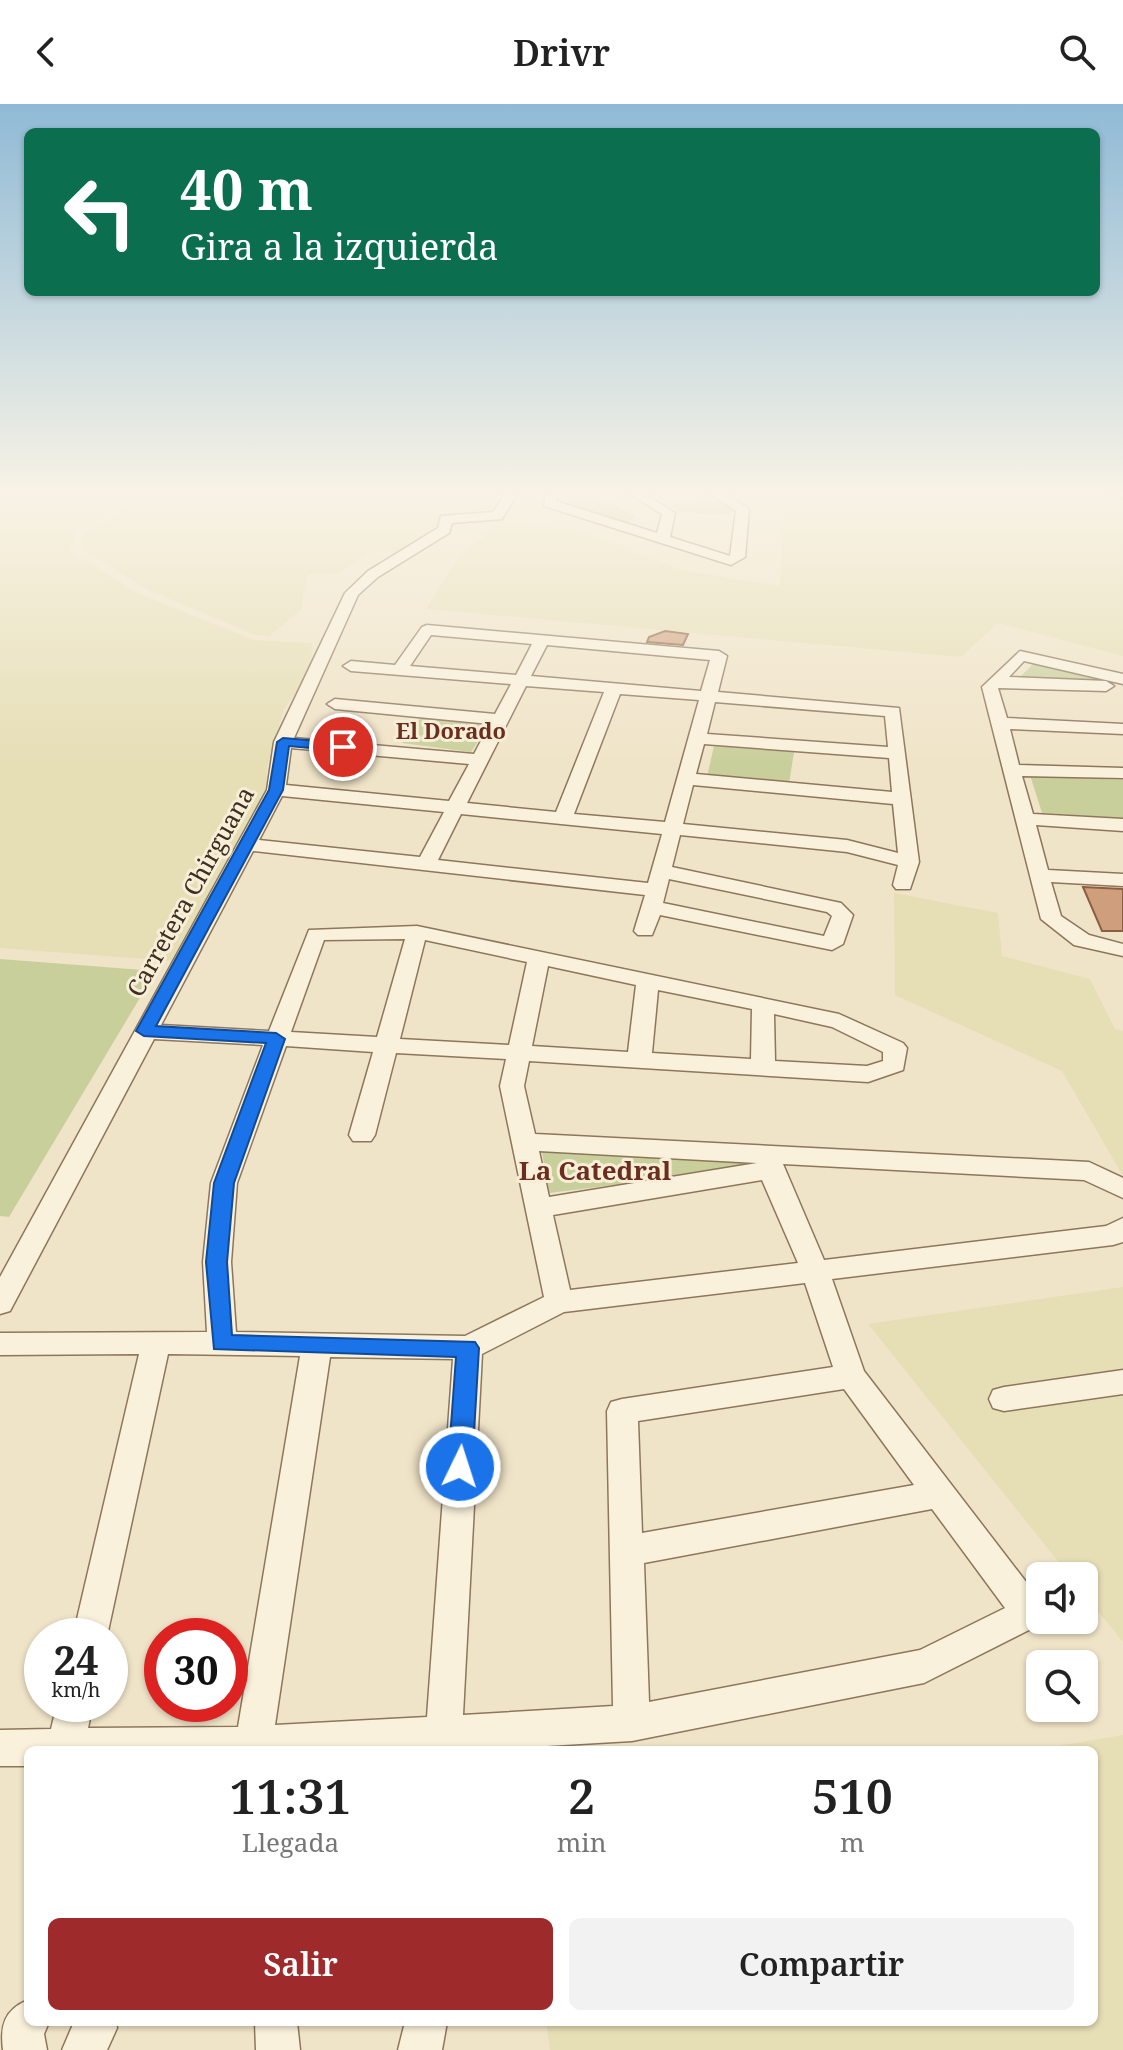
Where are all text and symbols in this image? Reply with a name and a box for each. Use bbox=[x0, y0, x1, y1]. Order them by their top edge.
text: Drivr bbox=[513, 28, 610, 77]
icon: back bbox=[24, 30, 68, 74]
icon: search bbox=[1055, 30, 1099, 74]
text: 40 m bbox=[180, 150, 313, 226]
icon: left bbox=[48, 160, 152, 264]
text: Gira a la izquierda bbox=[180, 222, 499, 271]
pin bbox=[309, 713, 377, 781]
district label: El Dorado bbox=[396, 715, 506, 745]
icon: arrive bbox=[321, 725, 365, 769]
street label: Carretera Chirguana bbox=[118, 780, 261, 1002]
district label: La Catedral bbox=[519, 1152, 671, 1188]
position arrow bbox=[418, 1425, 502, 1509]
map controls bbox=[1026, 1562, 1098, 1722]
button: sound bbox=[1026, 1562, 1098, 1634]
speed limit sign: 30 bbox=[144, 1618, 248, 1722]
text: 24 bbox=[53, 1632, 99, 1687]
button: search bbox=[1026, 1650, 1098, 1722]
text: km/h bbox=[51, 1676, 101, 1703]
text: 11:31 bbox=[229, 1763, 352, 1828]
text: 2 bbox=[568, 1763, 595, 1828]
text: 510 bbox=[812, 1763, 893, 1828]
text: Llegada bbox=[242, 1824, 339, 1860]
text: min bbox=[557, 1824, 606, 1860]
text: m bbox=[840, 1824, 865, 1860]
button: Salir bbox=[48, 1918, 553, 2010]
button: Compartir bbox=[569, 1918, 1074, 2010]

